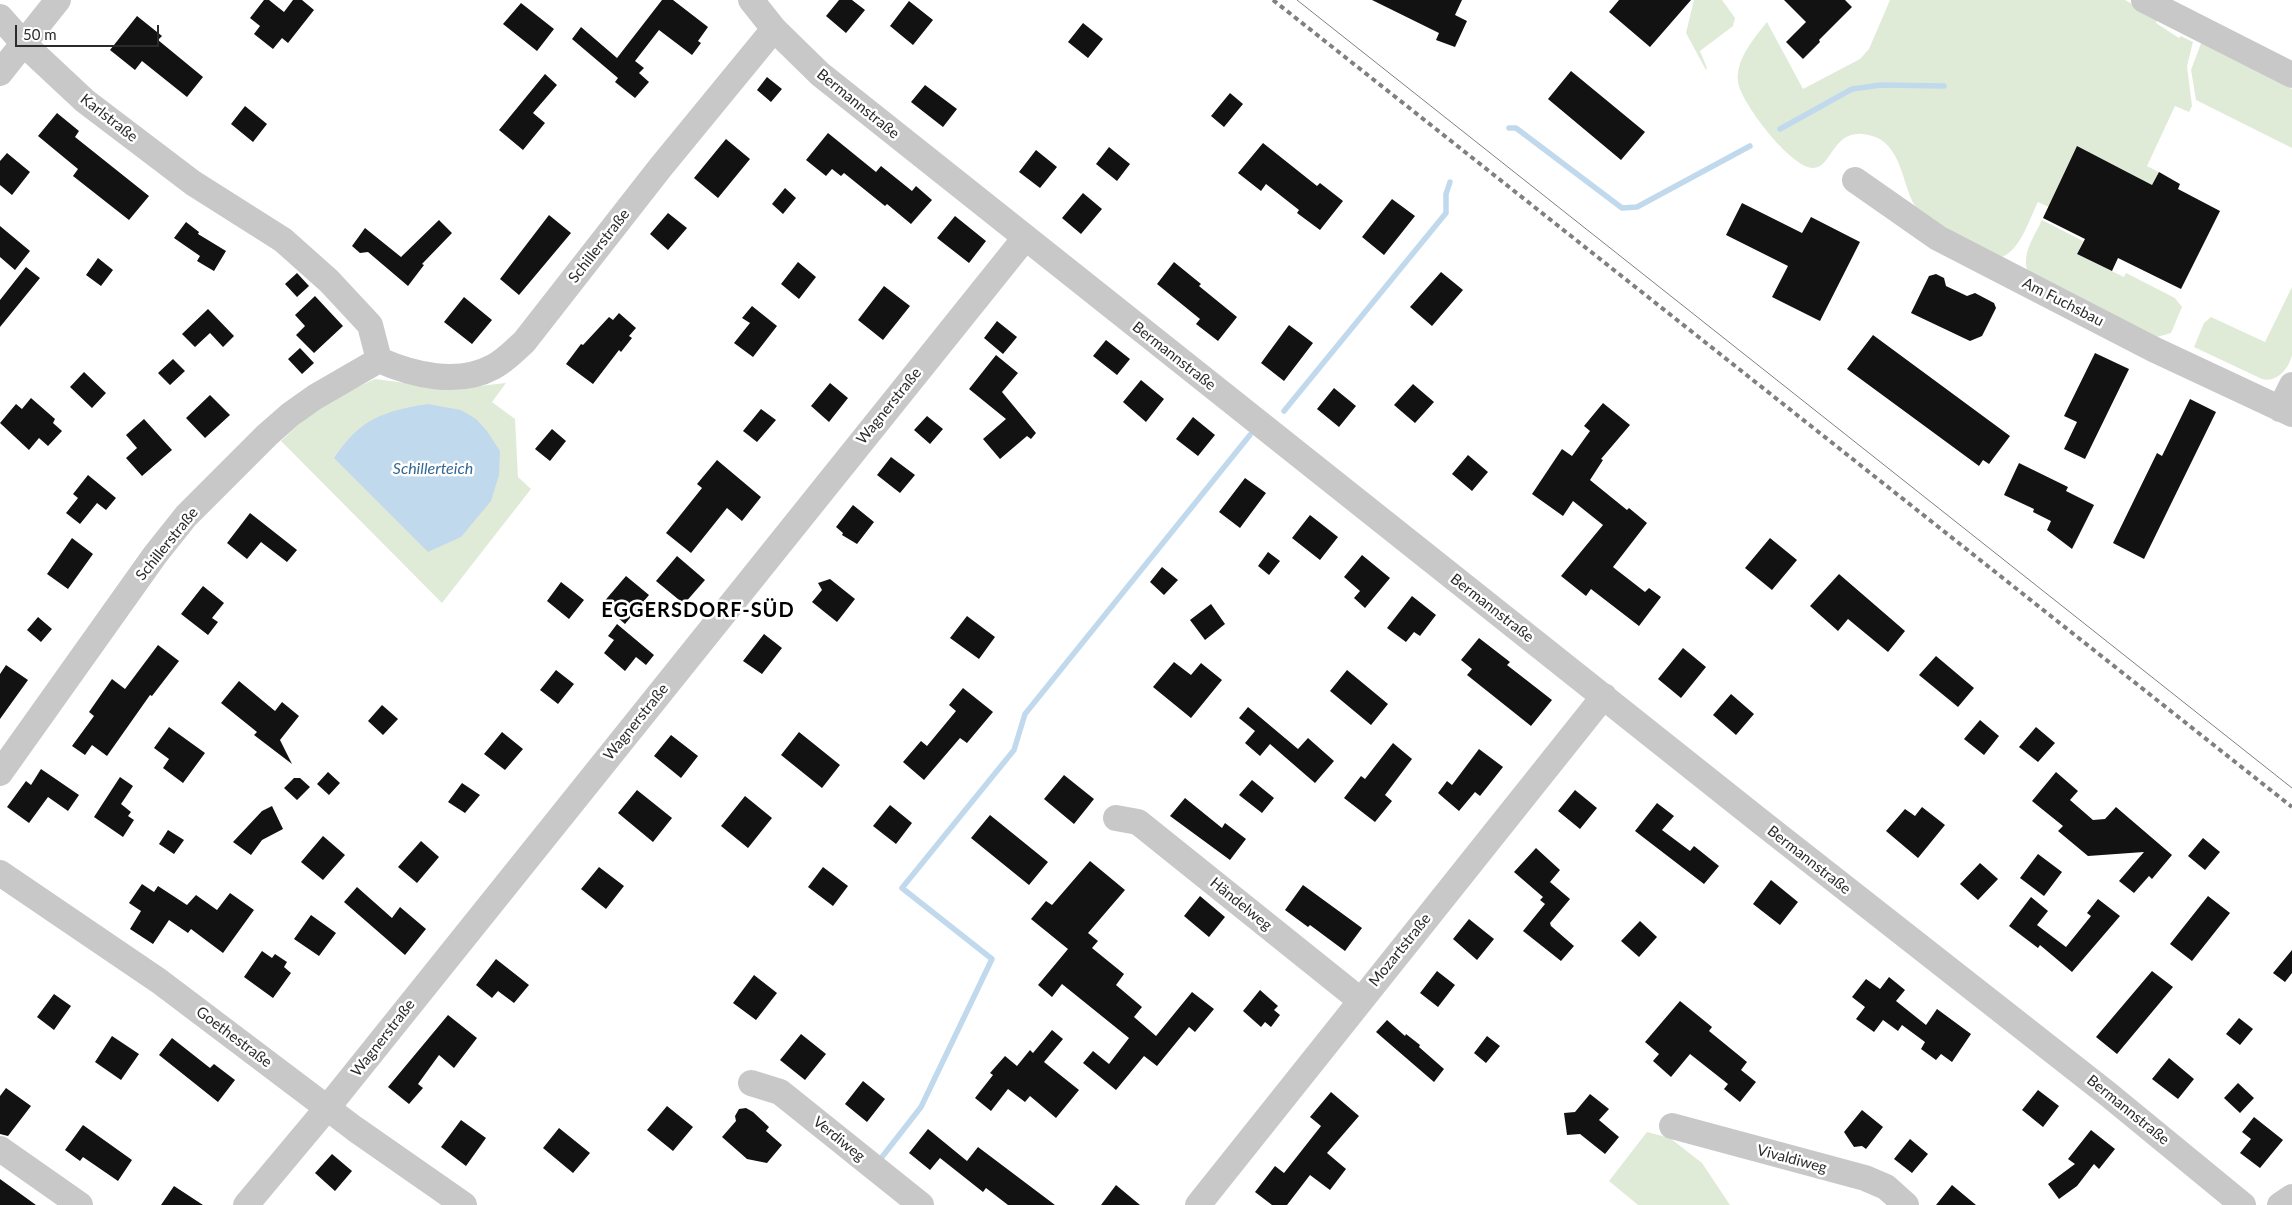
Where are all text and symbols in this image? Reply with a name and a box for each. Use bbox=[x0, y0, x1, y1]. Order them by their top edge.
scale bar bbox=[18, 15, 161, 47]
text: 50 m bbox=[23, 25, 57, 43]
street label: Bermannstraße bbox=[813, 65, 903, 143]
street label: Karlstraße bbox=[77, 90, 141, 146]
street label: Schillerstraße bbox=[565, 205, 633, 287]
street label: Am Fuchsbau bbox=[2019, 274, 2107, 330]
street label: Bermannstraße bbox=[1129, 318, 1219, 394]
street label: Wagnerstraße bbox=[853, 364, 925, 448]
water label: Schillerteich bbox=[393, 459, 473, 479]
street label: Schillerstraße bbox=[132, 504, 202, 584]
street label: Bermannstraße bbox=[1447, 570, 1537, 646]
district label: EGGERSDORF-SÜD bbox=[600, 599, 796, 623]
street label: Wagnerstraße bbox=[600, 680, 672, 764]
street label: Bermannstraße bbox=[1764, 822, 1854, 898]
street label: Händelweg bbox=[1206, 874, 1276, 934]
street label: Mozartstraße bbox=[1365, 910, 1435, 990]
street label: Wagnerstraße bbox=[347, 996, 419, 1080]
street label: Goethestraße bbox=[193, 1003, 275, 1071]
street label: Bermannstraße bbox=[2083, 1071, 2173, 1149]
street label: Verdiweg bbox=[809, 1113, 869, 1165]
street label: Vivaldiweg bbox=[1755, 1141, 1829, 1177]

